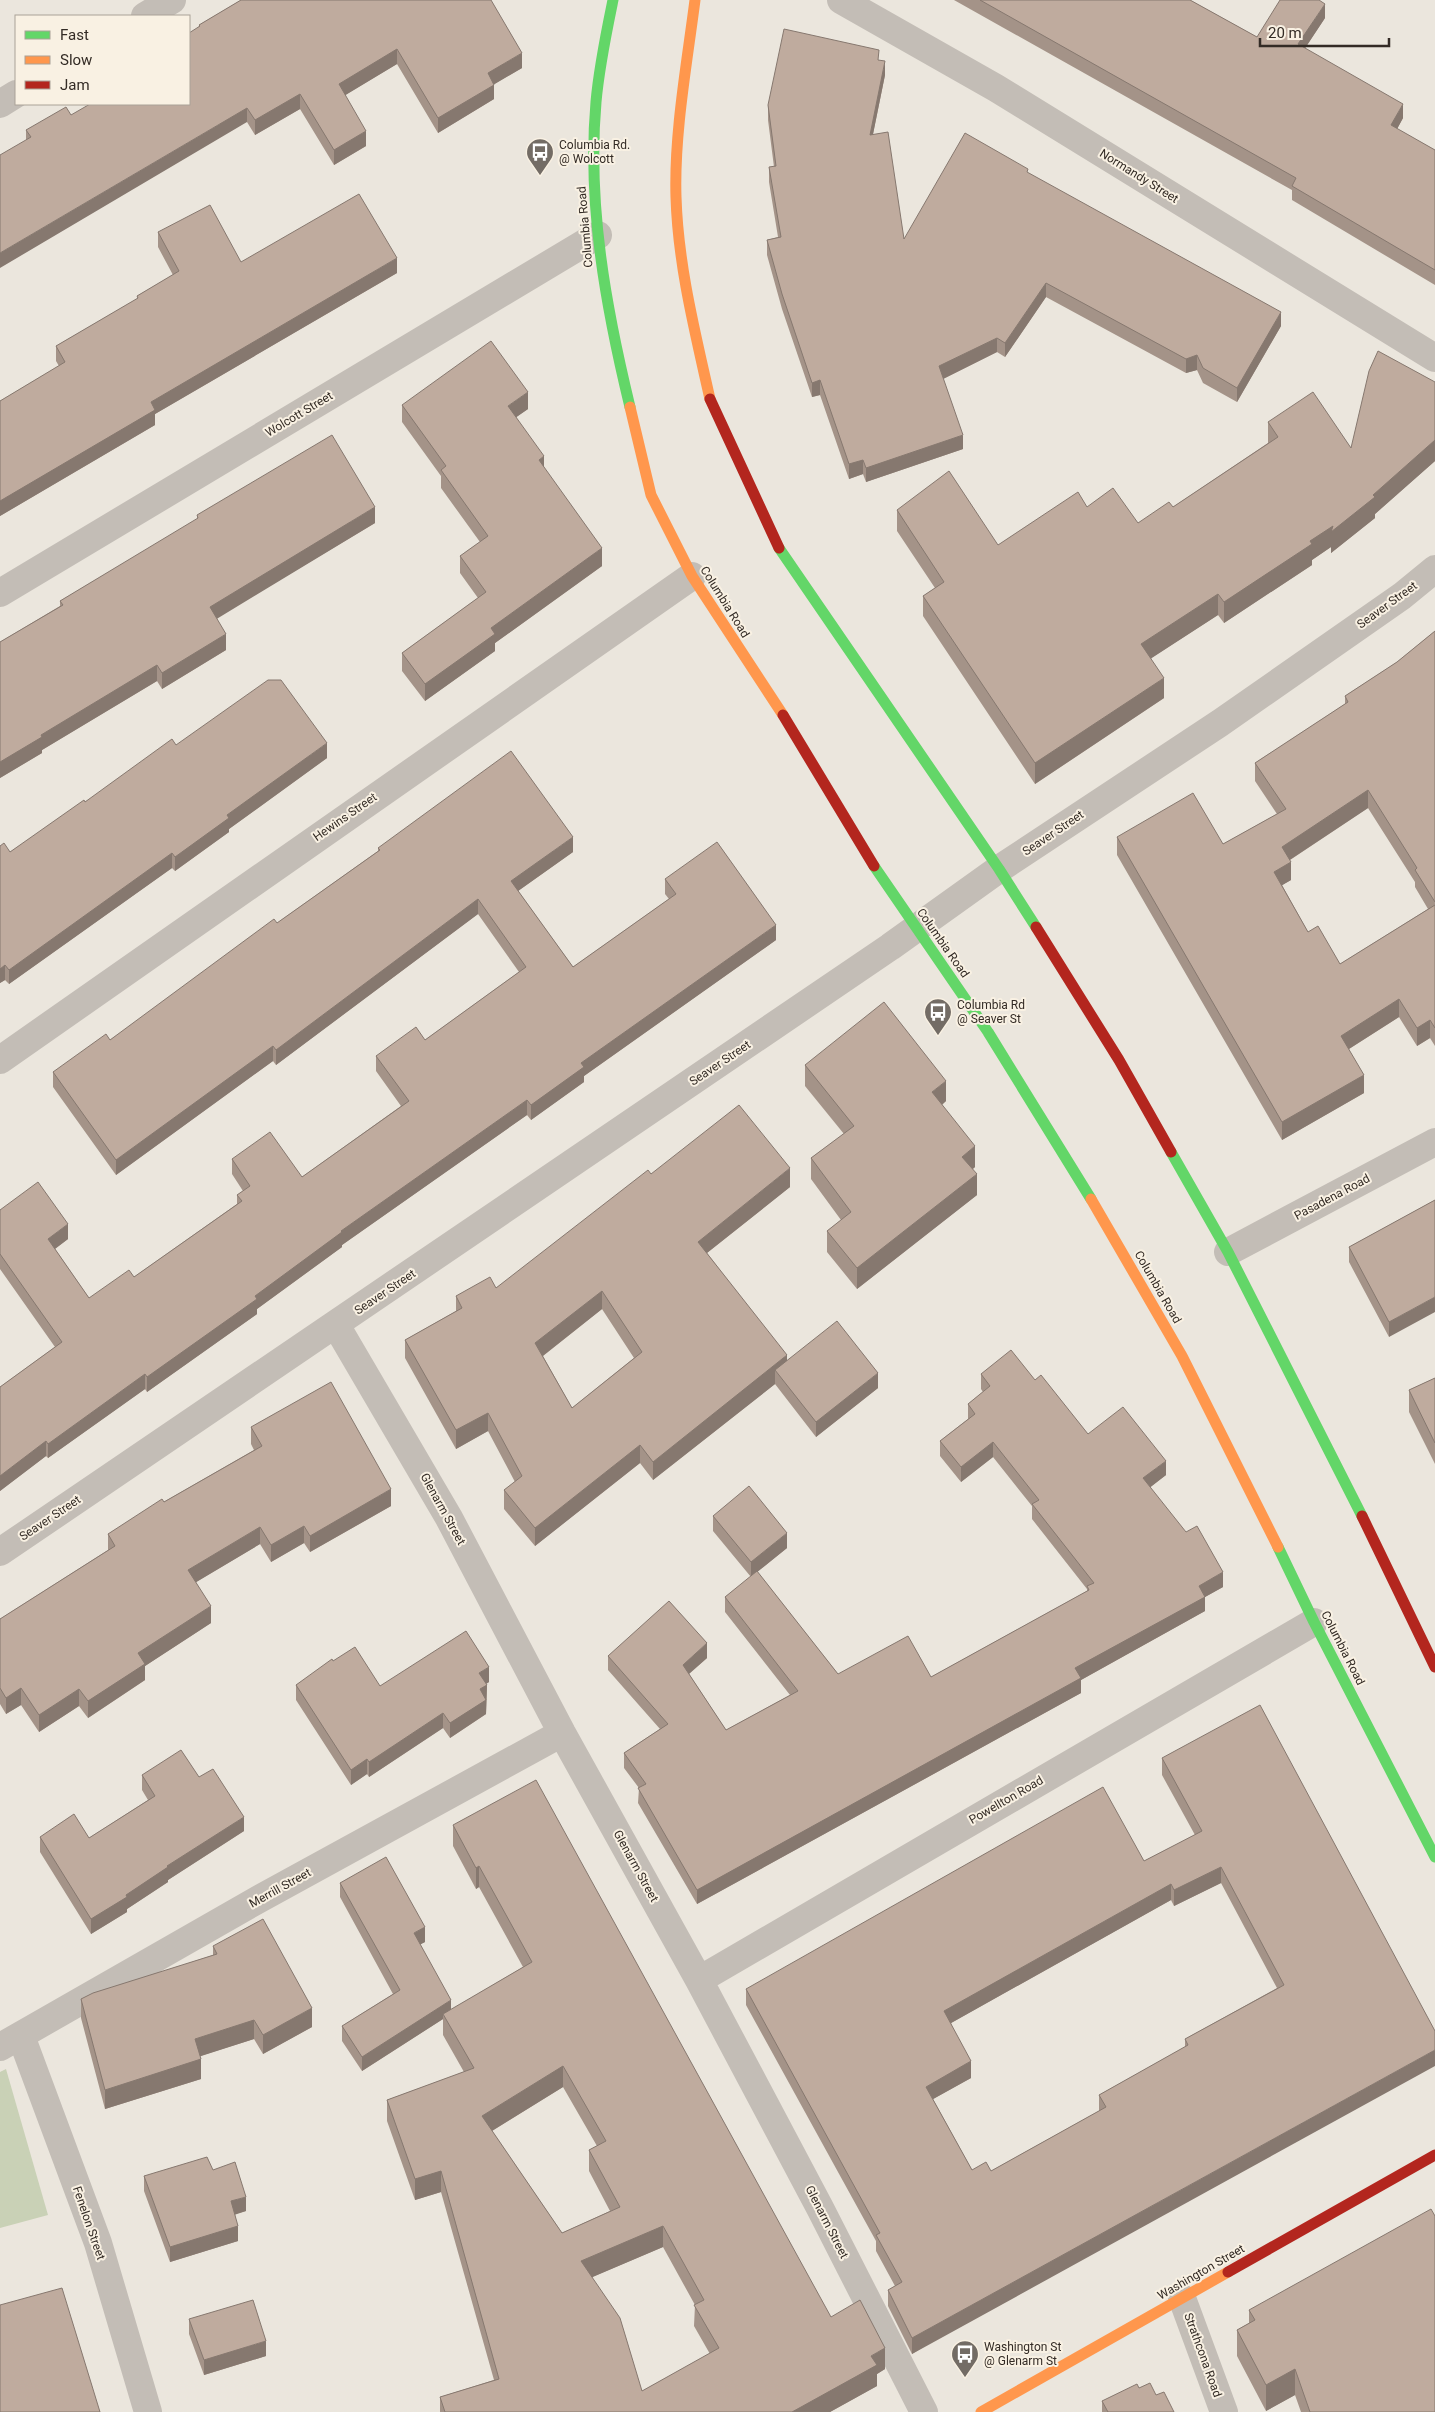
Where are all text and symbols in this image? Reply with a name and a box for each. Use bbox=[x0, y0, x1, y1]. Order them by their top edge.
legend bbox=[15, 15, 190, 105]
scale bar bbox=[1260, 15, 1389, 47]
text: 20 m bbox=[1268, 24, 1302, 42]
text: Fast bbox=[60, 26, 89, 44]
text: Slow bbox=[60, 51, 92, 69]
text: Jam bbox=[60, 76, 90, 94]
bus stop icon: Columbia Rd. @ Wolcott bbox=[525, 137, 555, 176]
place label: Columbia Rd. @ Wolcott bbox=[559, 138, 630, 166]
street label: Normandy Street bbox=[1097, 146, 1181, 206]
street label: Columbia Road bbox=[574, 186, 596, 268]
street label: Wolcott Street bbox=[263, 388, 335, 440]
street label: Columbia Road bbox=[697, 564, 753, 640]
street label: Seaver Street bbox=[1354, 579, 1420, 631]
street label: Hewins Street bbox=[311, 790, 380, 844]
street label: Seaver Street bbox=[1020, 807, 1086, 859]
street label: Columbia Road bbox=[914, 906, 972, 980]
bus stop icon: Columbia Rd @ Seaver St bbox=[923, 997, 953, 1036]
place label: Columbia Rd @ Seaver St bbox=[957, 998, 1025, 1026]
street label: Seaver Street bbox=[687, 1037, 753, 1089]
street label: Pasadena Road bbox=[1292, 1171, 1372, 1223]
street label: Columbia Road bbox=[1132, 1248, 1184, 1326]
street label: Seaver Street bbox=[352, 1266, 418, 1318]
street label: Glenarm Street bbox=[418, 1471, 469, 1547]
street label: Seaver Street bbox=[17, 1492, 83, 1544]
street label: Columbia Road bbox=[1318, 1609, 1368, 1687]
street label: Powellton Road bbox=[966, 1773, 1046, 1827]
street label: Glenarm Street bbox=[611, 1828, 662, 1904]
street label: Merrill Street bbox=[247, 1865, 313, 1911]
street label: Glenarm Street bbox=[803, 2183, 851, 2261]
street label: Fenelon Street bbox=[70, 2184, 108, 2262]
street label: Washington Street bbox=[1155, 2241, 1247, 2303]
street label: Strathcona Road bbox=[1181, 2311, 1225, 2399]
bus stop icon: Washington St @ Glenarm St bbox=[950, 2339, 980, 2378]
place label: Washington St @ Glenarm St bbox=[984, 2340, 1061, 2368]

